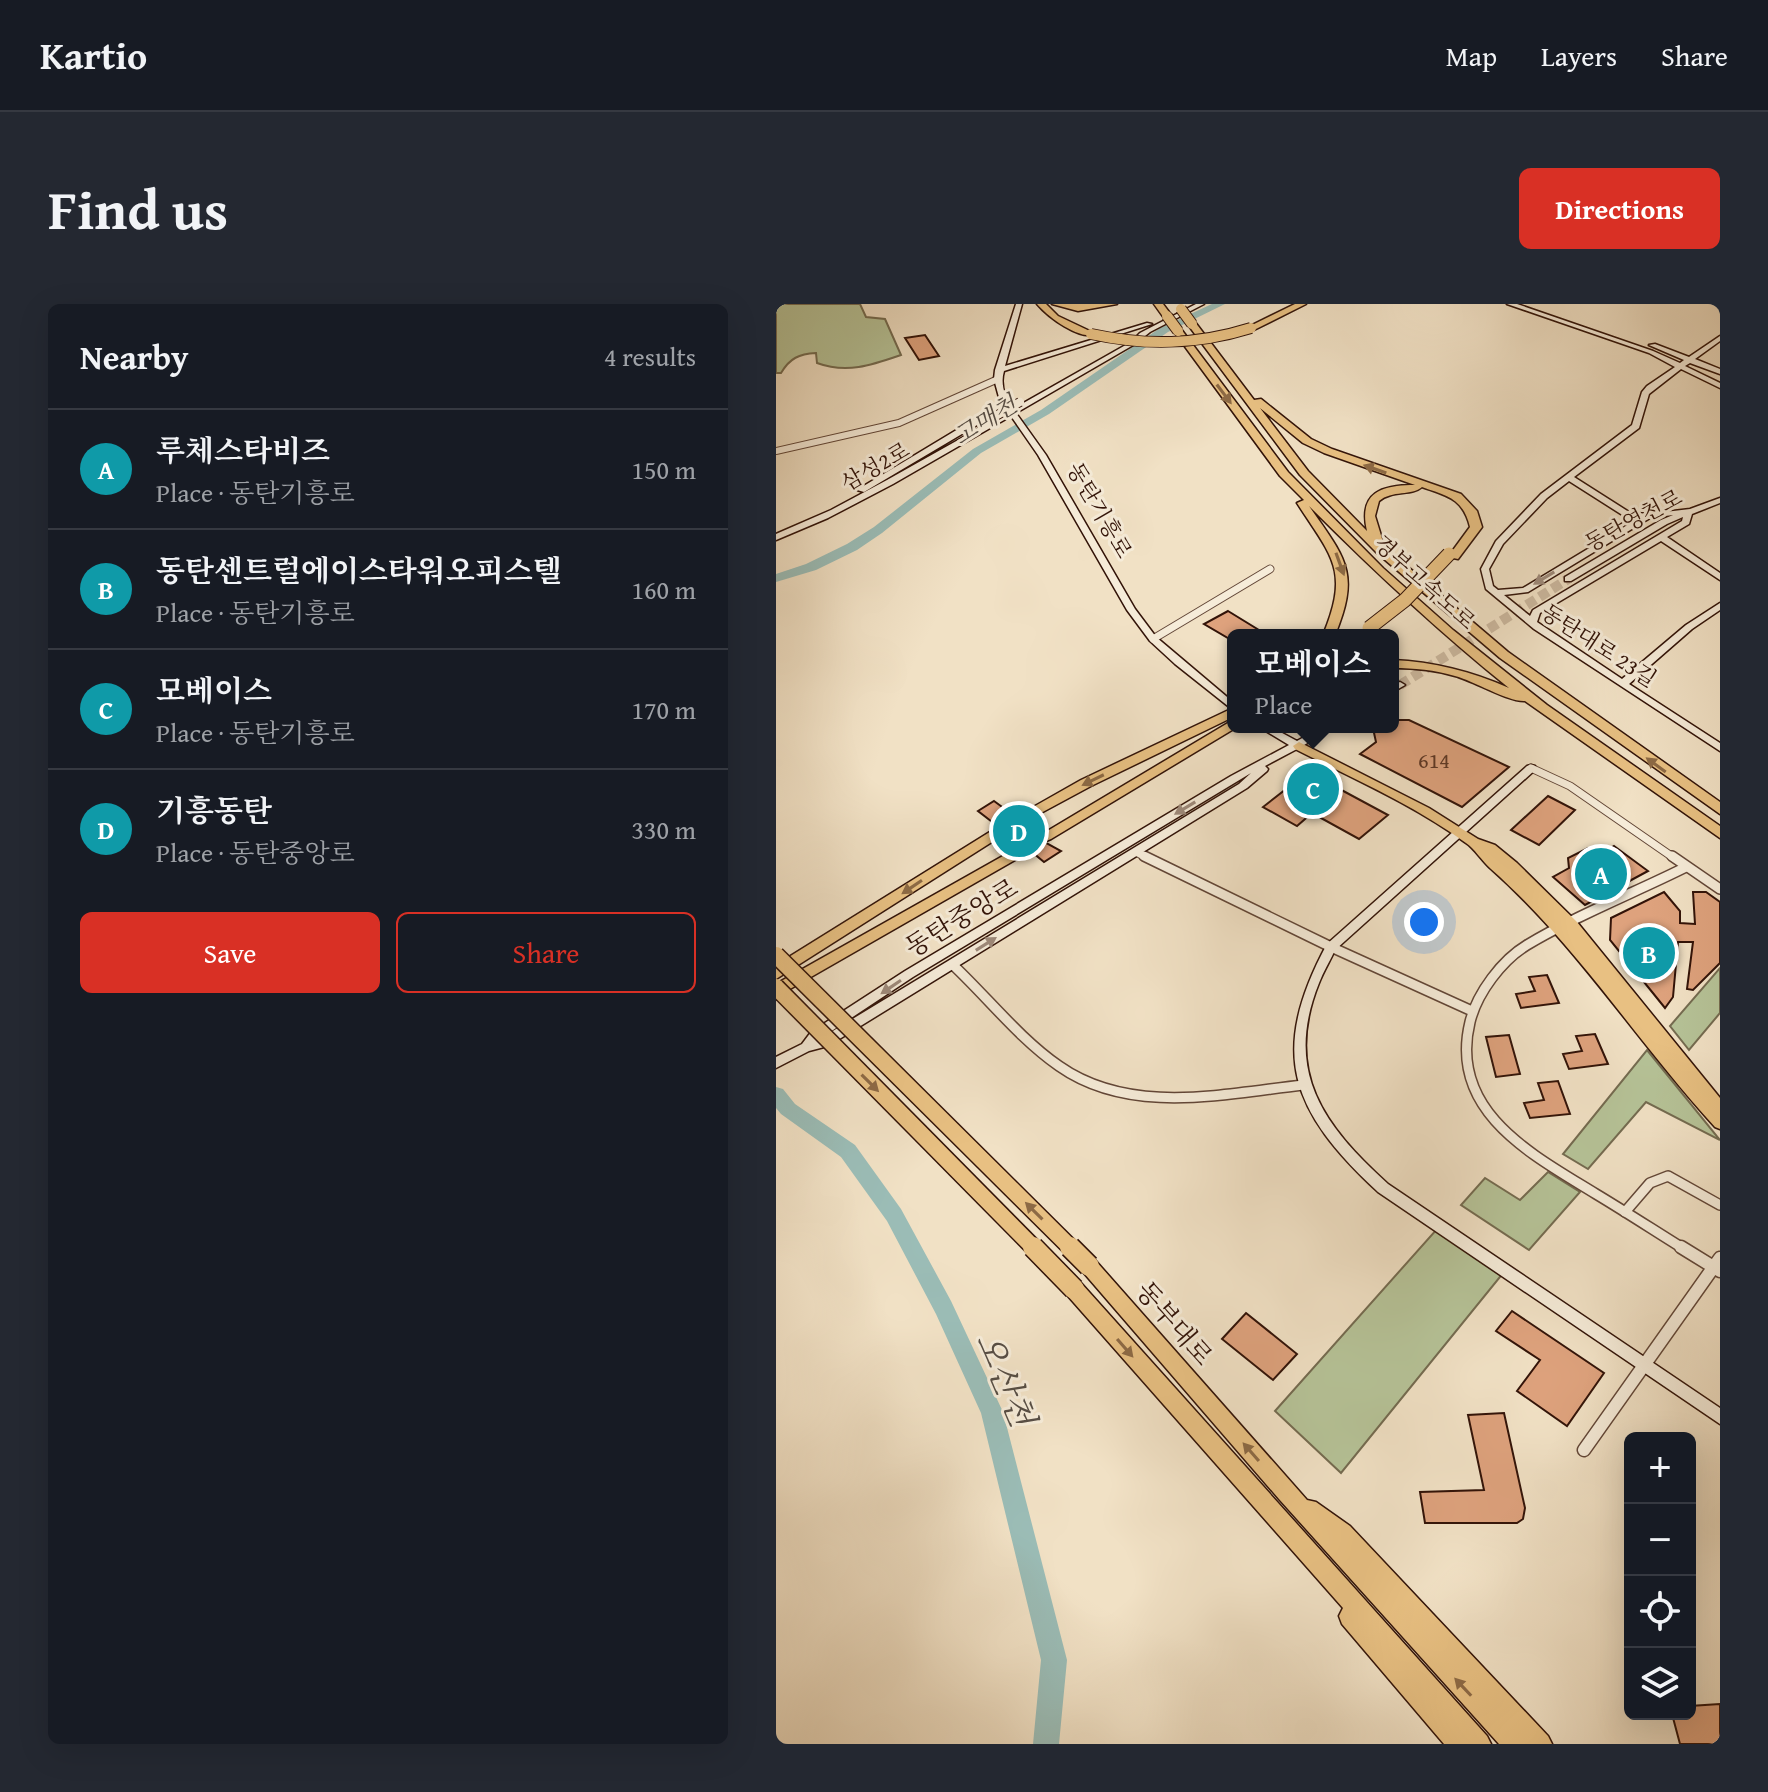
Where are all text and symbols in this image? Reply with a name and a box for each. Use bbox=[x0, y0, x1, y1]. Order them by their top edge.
text: Kartio bbox=[40, 27, 147, 83]
text: Map bbox=[1446, 35, 1497, 76]
text: Layers bbox=[1541, 35, 1617, 76]
text: Share bbox=[1661, 35, 1728, 76]
text: Find us bbox=[48, 167, 228, 250]
button: Directions bbox=[1519, 168, 1720, 249]
text: Nearby bbox=[80, 332, 189, 381]
text: 4 results bbox=[604, 337, 696, 376]
one-way arrow bbox=[1216, 383, 1232, 405]
water label: 고매천 bbox=[946, 386, 1025, 453]
text: 루체스타비즈 bbox=[156, 428, 330, 472]
street label: 삼성2로 bbox=[835, 434, 915, 498]
text: A bbox=[98, 450, 114, 489]
text: 150 m bbox=[631, 450, 696, 489]
street label: 동탄기흥로 bbox=[1060, 456, 1140, 564]
one-way arrow bbox=[1362, 463, 1386, 475]
text: Place · 동탄기흥로 bbox=[156, 473, 355, 512]
street label: 동탄영천로 bbox=[1579, 481, 1687, 559]
street label: 경부고속도로 bbox=[1367, 527, 1483, 637]
text: 동탄센트럴에이스타워오피스텔 bbox=[156, 548, 562, 592]
one-way arrow bbox=[1334, 552, 1346, 576]
text: B bbox=[98, 570, 114, 609]
text: 160 m bbox=[631, 570, 696, 609]
one-way arrow bbox=[1533, 571, 1555, 585]
text: Place · 동탄기흥로 bbox=[156, 593, 355, 632]
street label: 동탄대로 23길 bbox=[1535, 596, 1663, 694]
popup bbox=[1227, 629, 1399, 733]
text: 모베이스 bbox=[1255, 641, 1371, 685]
text: 모베이스 bbox=[156, 668, 272, 712]
text: Place bbox=[1255, 685, 1312, 724]
text: C bbox=[99, 690, 113, 729]
text: 170 m bbox=[631, 690, 696, 729]
text: Place · 동탄기흥로 bbox=[156, 713, 355, 752]
house number: 614 bbox=[1418, 744, 1450, 776]
one-way arrow bbox=[1645, 758, 1666, 773]
pin: C bbox=[1287, 759, 1339, 819]
one-way arrow bbox=[1081, 773, 1104, 786]
text: 기흥동탄 bbox=[156, 788, 272, 832]
pin: D bbox=[993, 801, 1045, 861]
one-way arrow bbox=[1174, 801, 1196, 815]
text: D bbox=[98, 810, 114, 849]
text: 330 m bbox=[631, 810, 696, 849]
text: Place · 동탄중앙로 bbox=[156, 833, 355, 872]
pin: A bbox=[1575, 844, 1627, 904]
street label: 동탄중앙로 bbox=[897, 868, 1025, 966]
one-way arrow bbox=[901, 879, 923, 894]
your location bbox=[1404, 902, 1444, 942]
button: Save bbox=[80, 912, 380, 993]
button: Share bbox=[396, 912, 696, 993]
pin: B bbox=[1623, 923, 1675, 983]
one-way arrow bbox=[975, 937, 997, 951]
one-way arrow bbox=[881, 979, 902, 994]
one-way arrow bbox=[860, 1073, 879, 1092]
one-way arrow bbox=[1025, 1202, 1044, 1221]
street label: 동부대로 bbox=[1127, 1272, 1223, 1374]
water label: 오산천 bbox=[964, 1324, 1049, 1436]
one-way arrow bbox=[1116, 1337, 1133, 1357]
map controls bbox=[1624, 1432, 1696, 1720]
button: + bbox=[1624, 1432, 1696, 1504]
one-way arrow bbox=[1243, 1442, 1260, 1462]
button: − bbox=[1624, 1504, 1696, 1576]
button: locate bbox=[1624, 1576, 1696, 1648]
button: layers bbox=[1624, 1648, 1696, 1720]
one-way arrow bbox=[1454, 1677, 1472, 1696]

